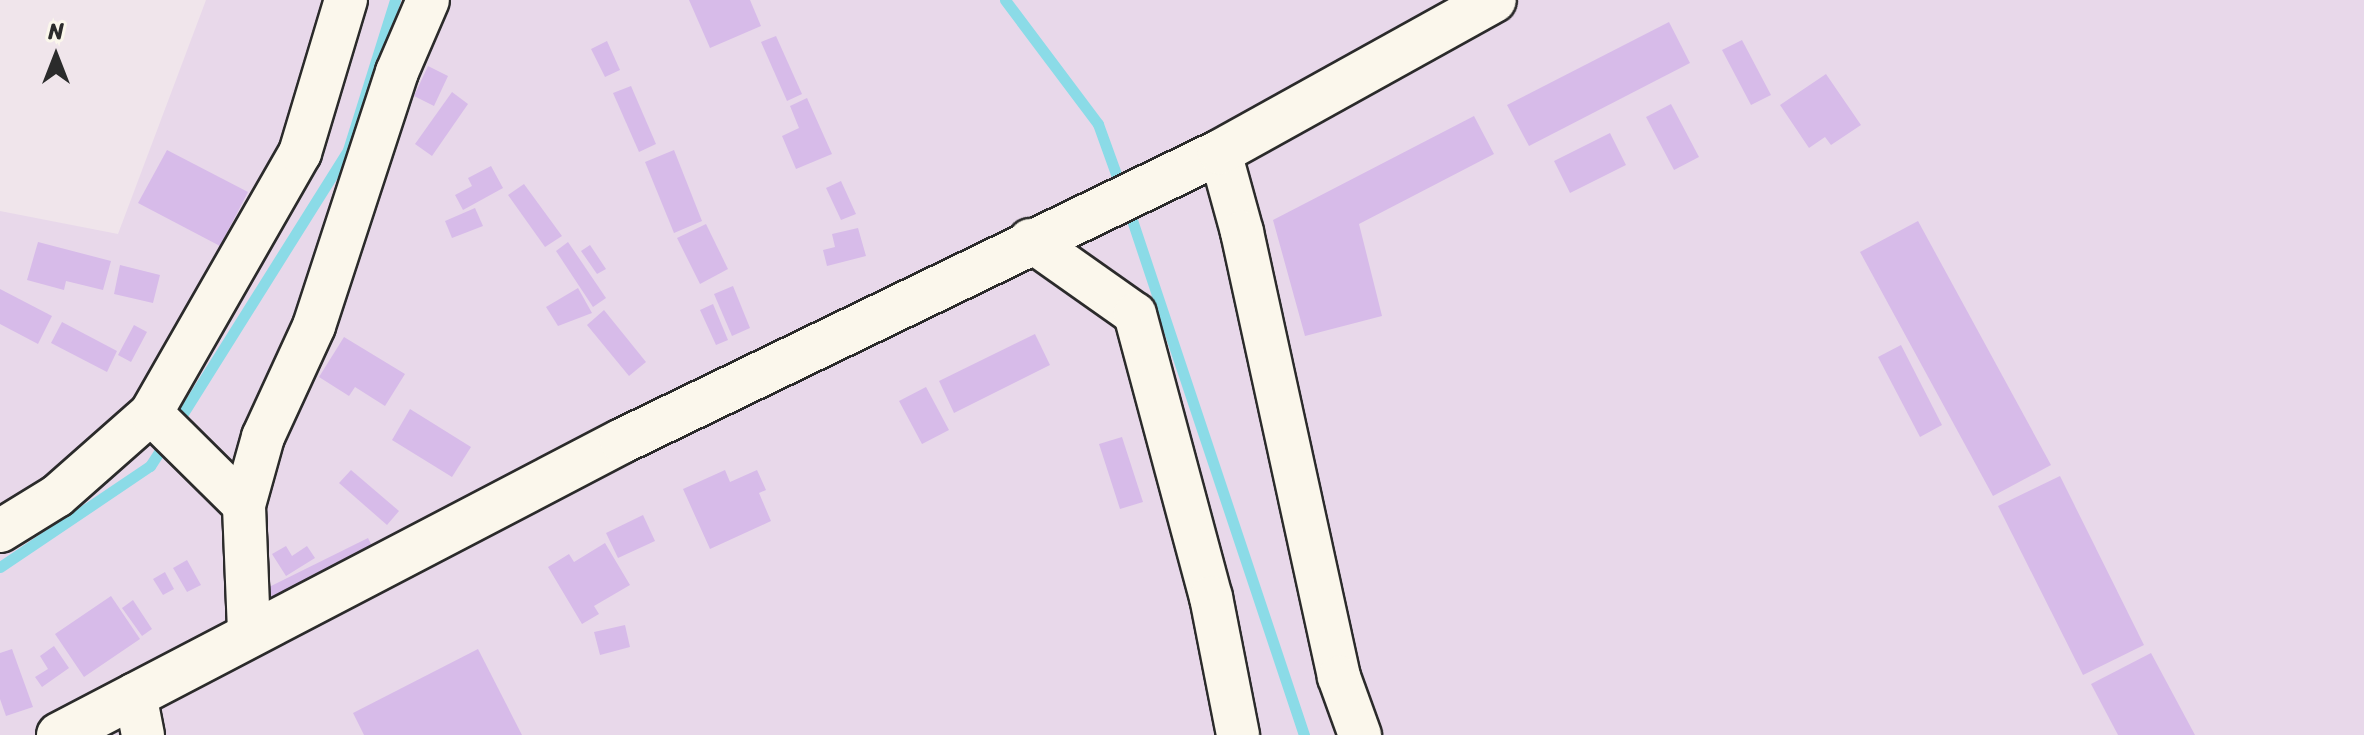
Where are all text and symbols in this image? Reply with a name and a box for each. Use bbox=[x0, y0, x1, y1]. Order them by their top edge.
text: N bbox=[48, 12, 64, 51]
north arrow bbox=[16, 16, 96, 96]

